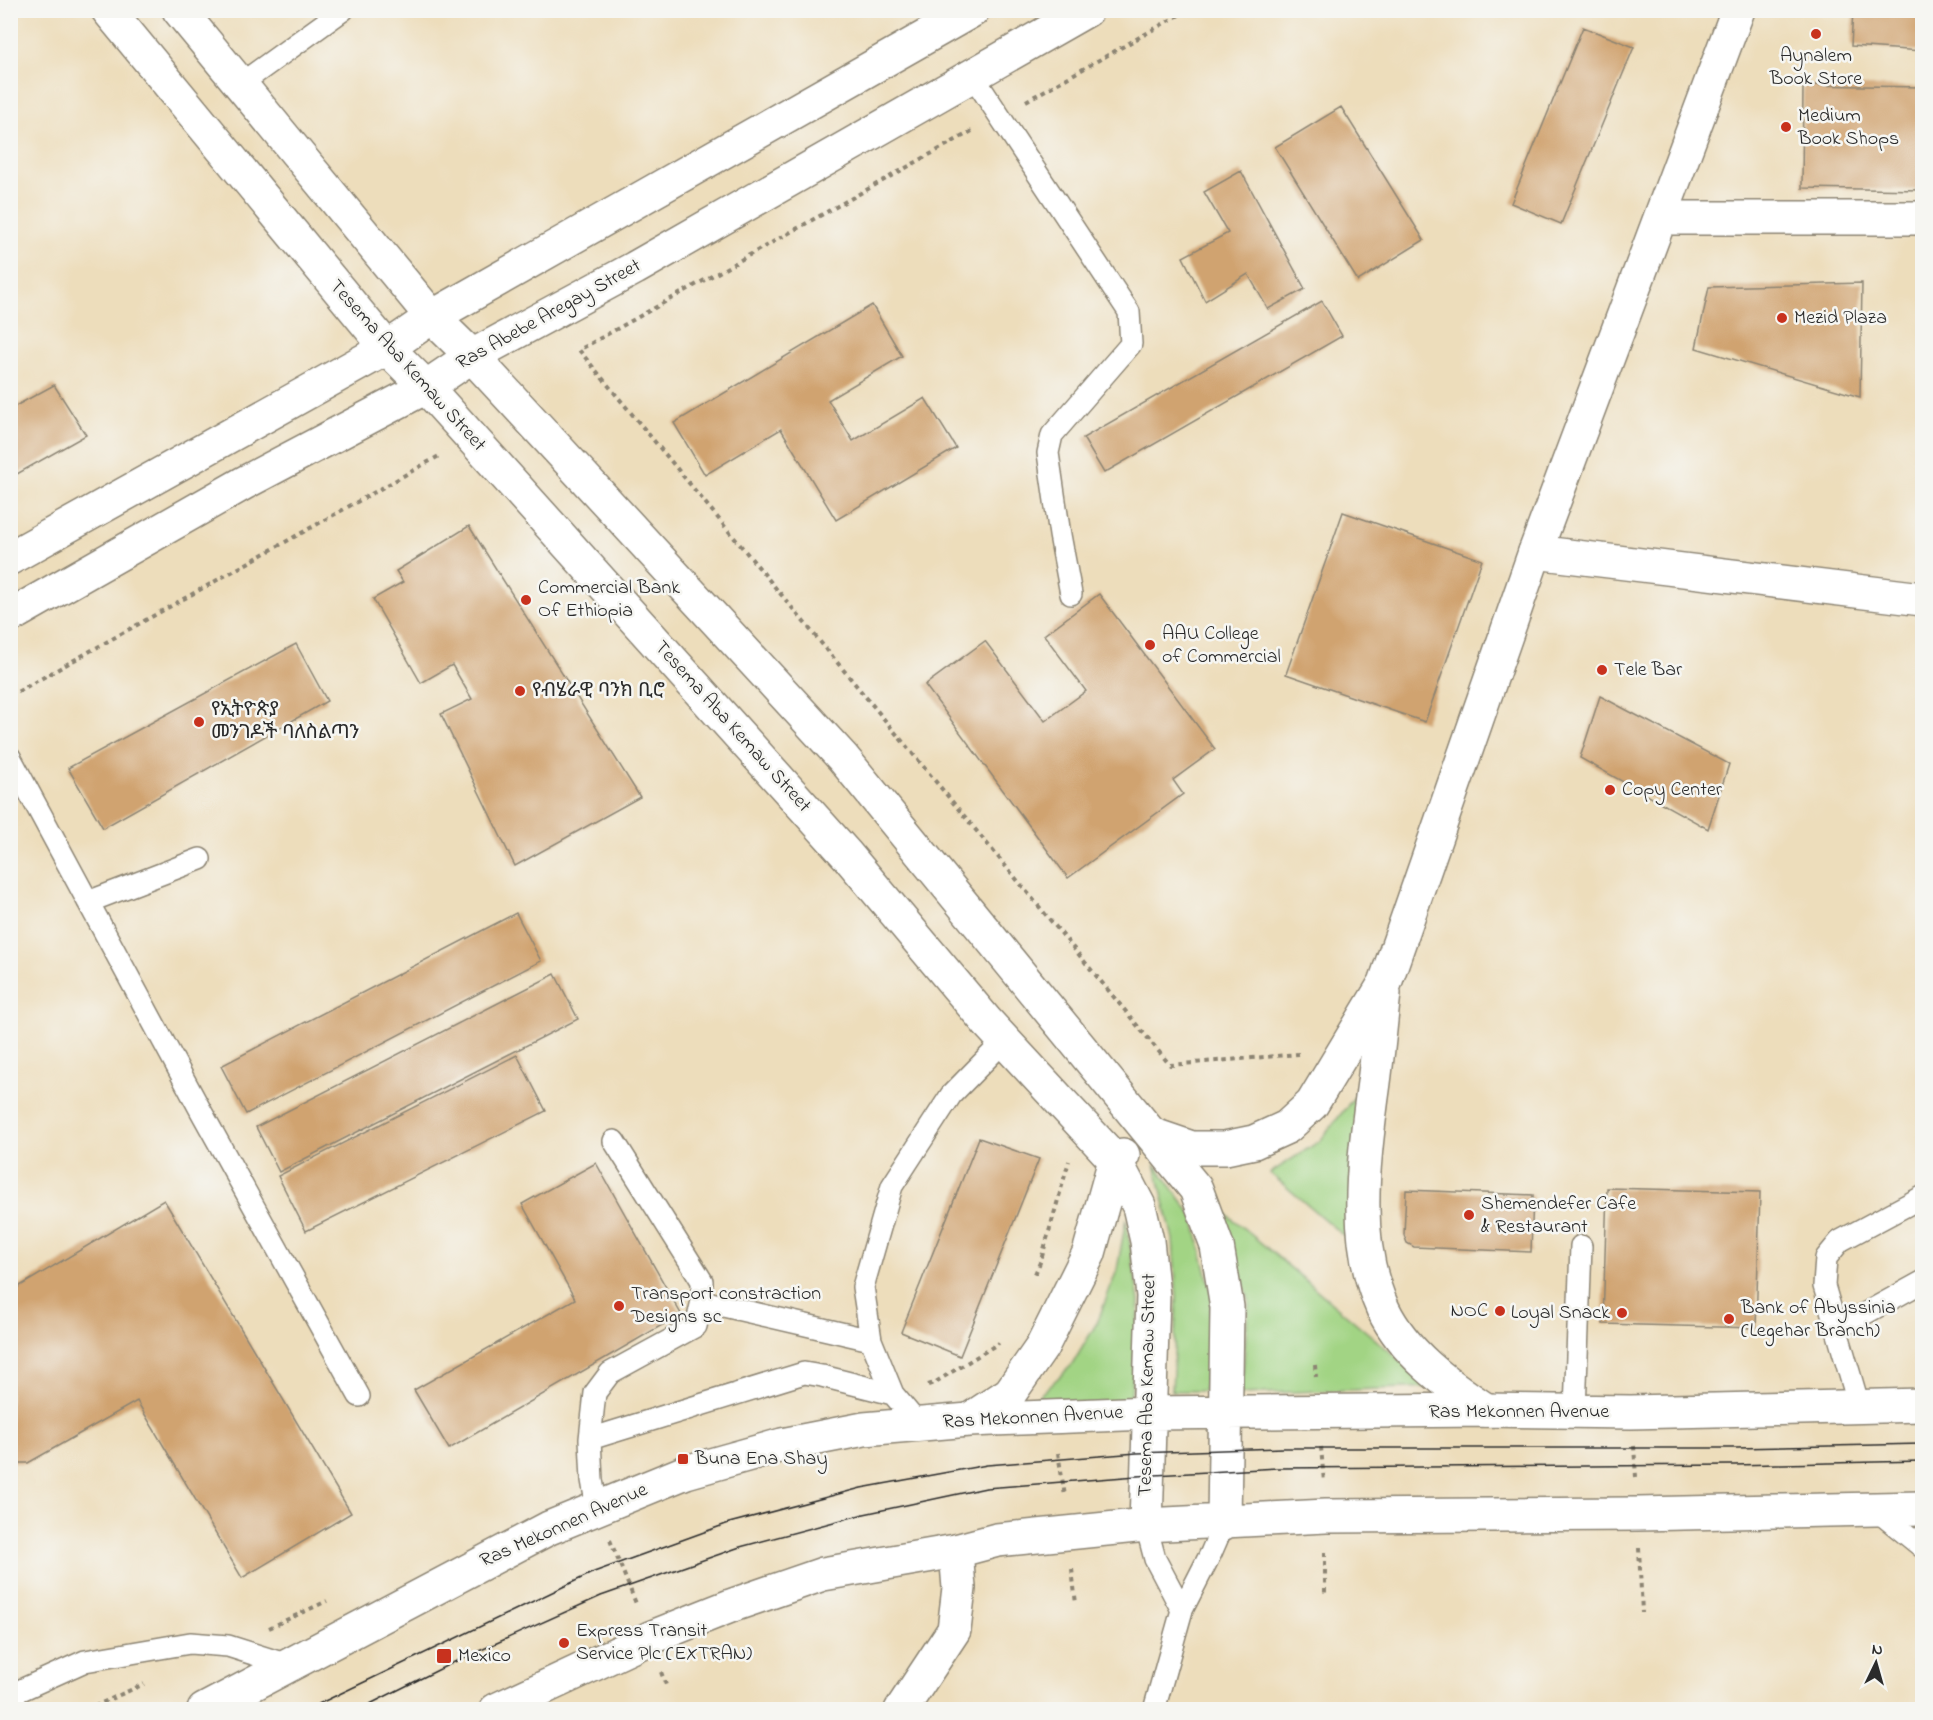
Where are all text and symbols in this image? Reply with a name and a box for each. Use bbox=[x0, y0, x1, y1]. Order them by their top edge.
marker: Aynalem Book Store bbox=[1809, 27, 1823, 41]
place label: Aynalem Book Store bbox=[1769, 42, 1862, 94]
place label: Medium Book Shops bbox=[1797, 102, 1899, 154]
marker: Medium Book Shops bbox=[1779, 120, 1793, 134]
street label: Ras Abebe Aregay Street bbox=[451, 252, 647, 379]
street label: Tesema Aba Kemaw Street bbox=[322, 273, 493, 459]
place label: Mezid Plaza bbox=[1794, 304, 1887, 333]
marker: Mezid Plaza bbox=[1775, 311, 1789, 325]
place label: Commercial Bank Of Ethiopia bbox=[538, 574, 680, 626]
marker: Commercial Bank Of Ethiopia bbox=[519, 593, 533, 607]
place label: AAU College of Commercial bbox=[1162, 620, 1281, 672]
street label: Tesema Aba Kemaw Street bbox=[647, 634, 818, 820]
marker: AAU College of Commercial bbox=[1143, 638, 1157, 652]
place label: Tele Bar bbox=[1614, 656, 1683, 685]
marker: Tele Bar bbox=[1595, 663, 1609, 677]
place label: የብሄራዊ ባንክ ቢሮ bbox=[532, 677, 665, 706]
marker: የብሄራዊ ባንክ ቢሮ bbox=[513, 684, 527, 698]
place label: የኢትዮጵያ መንገዶች ባለስልጣን bbox=[211, 696, 359, 748]
marker: የኢትዮጵያ መንገዶች ባለስልጣን bbox=[192, 715, 206, 729]
place label: Copy Center bbox=[1622, 776, 1723, 805]
marker: Copy Center bbox=[1603, 783, 1617, 797]
place label: Shemendefer Cafe & Restaurant bbox=[1481, 1190, 1636, 1242]
marker: Shemendefer Cafe & Restaurant bbox=[1462, 1208, 1476, 1222]
street label: Tesema Aba Kemaw Street bbox=[1132, 1273, 1164, 1497]
place label: Transport constraction Designs sc bbox=[630, 1280, 821, 1333]
place label: Bank of Abyssinia (Legehar Branch) bbox=[1740, 1294, 1896, 1347]
place label: NOC bbox=[1450, 1297, 1488, 1326]
marker: Transport constraction Designs sc bbox=[612, 1299, 626, 1313]
place label: Loyal Snack bbox=[1511, 1299, 1610, 1328]
marker: NOC bbox=[1493, 1304, 1507, 1318]
marker: Loyal Snack bbox=[1615, 1306, 1629, 1320]
marker: Bank of Abyssinia (Legehar Branch) bbox=[1722, 1312, 1736, 1326]
street label: Ras Mekonnen Avenue bbox=[1429, 1398, 1609, 1427]
street label: Ras Mekonnen Avenue bbox=[942, 1399, 1124, 1437]
place label: Buna Ena Shay bbox=[694, 1445, 828, 1474]
marker: Buna Ena Shay bbox=[676, 1452, 690, 1466]
street label: Ras Mekonnen Avenue bbox=[476, 1476, 652, 1576]
place label: Express Transit Service Plc (EXTRAN) bbox=[576, 1617, 752, 1669]
north arrow bbox=[1846, 1633, 1906, 1693]
marker: Express Transit Service Plc (EXTRAN) bbox=[557, 1636, 571, 1650]
text: N bbox=[1871, 1638, 1884, 1662]
place label: Mexico bbox=[458, 1642, 511, 1671]
marker: Mexico bbox=[435, 1647, 453, 1665]

